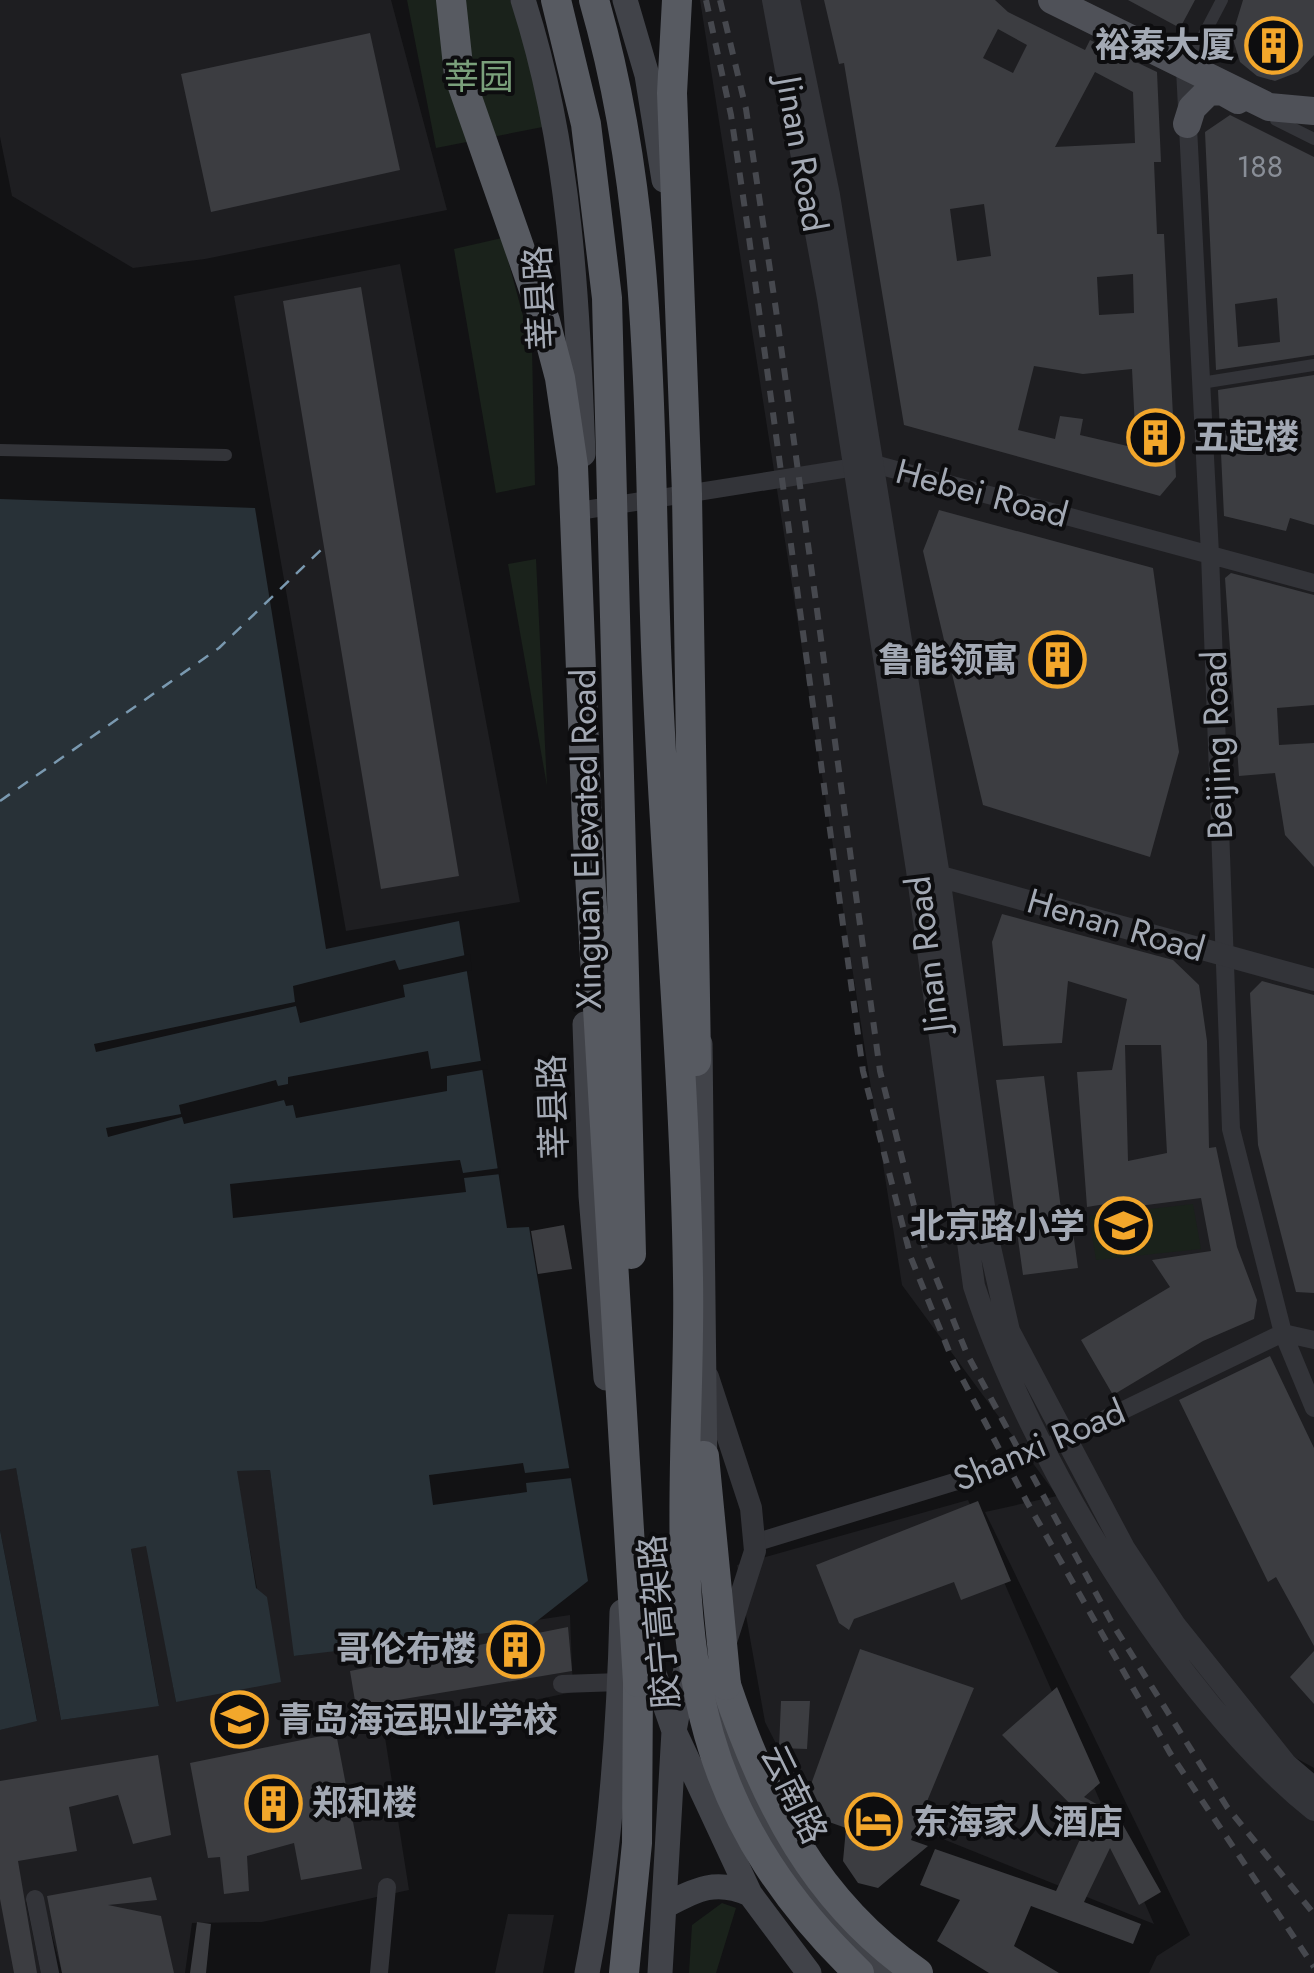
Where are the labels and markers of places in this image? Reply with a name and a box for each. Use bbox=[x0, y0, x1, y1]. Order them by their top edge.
building icon: 裕泰大厦 bbox=[1244, 15, 1304, 75]
place label: 裕泰大厦 bbox=[1095, 20, 1235, 70]
building icon: 五起楼 bbox=[1125, 407, 1185, 467]
place label: 五起楼 bbox=[1194, 412, 1299, 462]
building icon: 鲁能领寓 bbox=[1027, 630, 1087, 690]
place label: 鲁能领寓 bbox=[878, 635, 1018, 685]
school or university icon: 北京路小学 bbox=[1094, 1196, 1154, 1256]
place label: 北京路小学 bbox=[910, 1201, 1085, 1251]
building icon: 哥伦布楼 bbox=[485, 1619, 545, 1679]
place label: 哥伦布楼 bbox=[336, 1624, 476, 1674]
school or university icon: 青岛海运职业学校 bbox=[209, 1690, 269, 1750]
place label: 青岛海运职业学校 bbox=[278, 1695, 558, 1745]
building icon: 郑和楼 bbox=[243, 1773, 303, 1833]
place label: 郑和楼 bbox=[312, 1778, 417, 1828]
hotel icon: 东海家人酒店 bbox=[844, 1792, 904, 1852]
place label: 东海家人酒店 bbox=[913, 1797, 1123, 1847]

